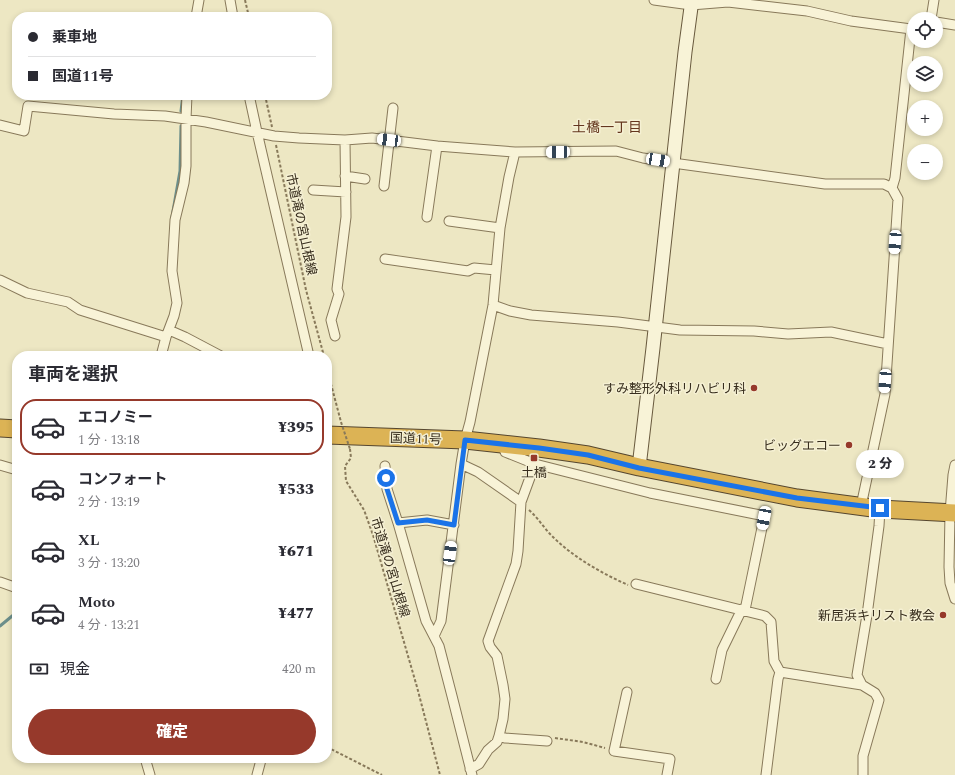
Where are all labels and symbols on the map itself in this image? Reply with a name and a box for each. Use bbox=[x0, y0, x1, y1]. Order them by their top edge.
district label: 土橋一丁目 bbox=[572, 117, 642, 138]
car bbox=[376, 133, 402, 147]
car bbox=[546, 146, 570, 158]
car bbox=[645, 152, 671, 168]
street label: 市道滝の宮山根線 bbox=[280, 171, 322, 277]
car bbox=[888, 230, 902, 254]
car bbox=[878, 369, 892, 393]
place label: すみ整形外科リハビリ科 bbox=[603, 379, 746, 399]
marker: すみ整形外科リハビリ科 bbox=[749, 383, 759, 393]
street label: 国道11号 bbox=[390, 428, 442, 450]
place label: ビッグエコー bbox=[763, 436, 841, 456]
marker: ビッグエコー bbox=[844, 440, 854, 450]
callout: 2 分 bbox=[856, 450, 904, 478]
marker: 土橋 bbox=[529, 453, 539, 463]
place label: 土橋 bbox=[521, 463, 547, 483]
route start bbox=[377, 469, 395, 487]
route end bbox=[871, 499, 889, 517]
car bbox=[756, 505, 772, 531]
street label: 市道滝の宮山根線 bbox=[365, 515, 415, 620]
car bbox=[442, 540, 458, 566]
place label: 新居浜キリスト教会 bbox=[818, 606, 935, 626]
marker: 新居浜キリスト教会 bbox=[938, 610, 948, 620]

